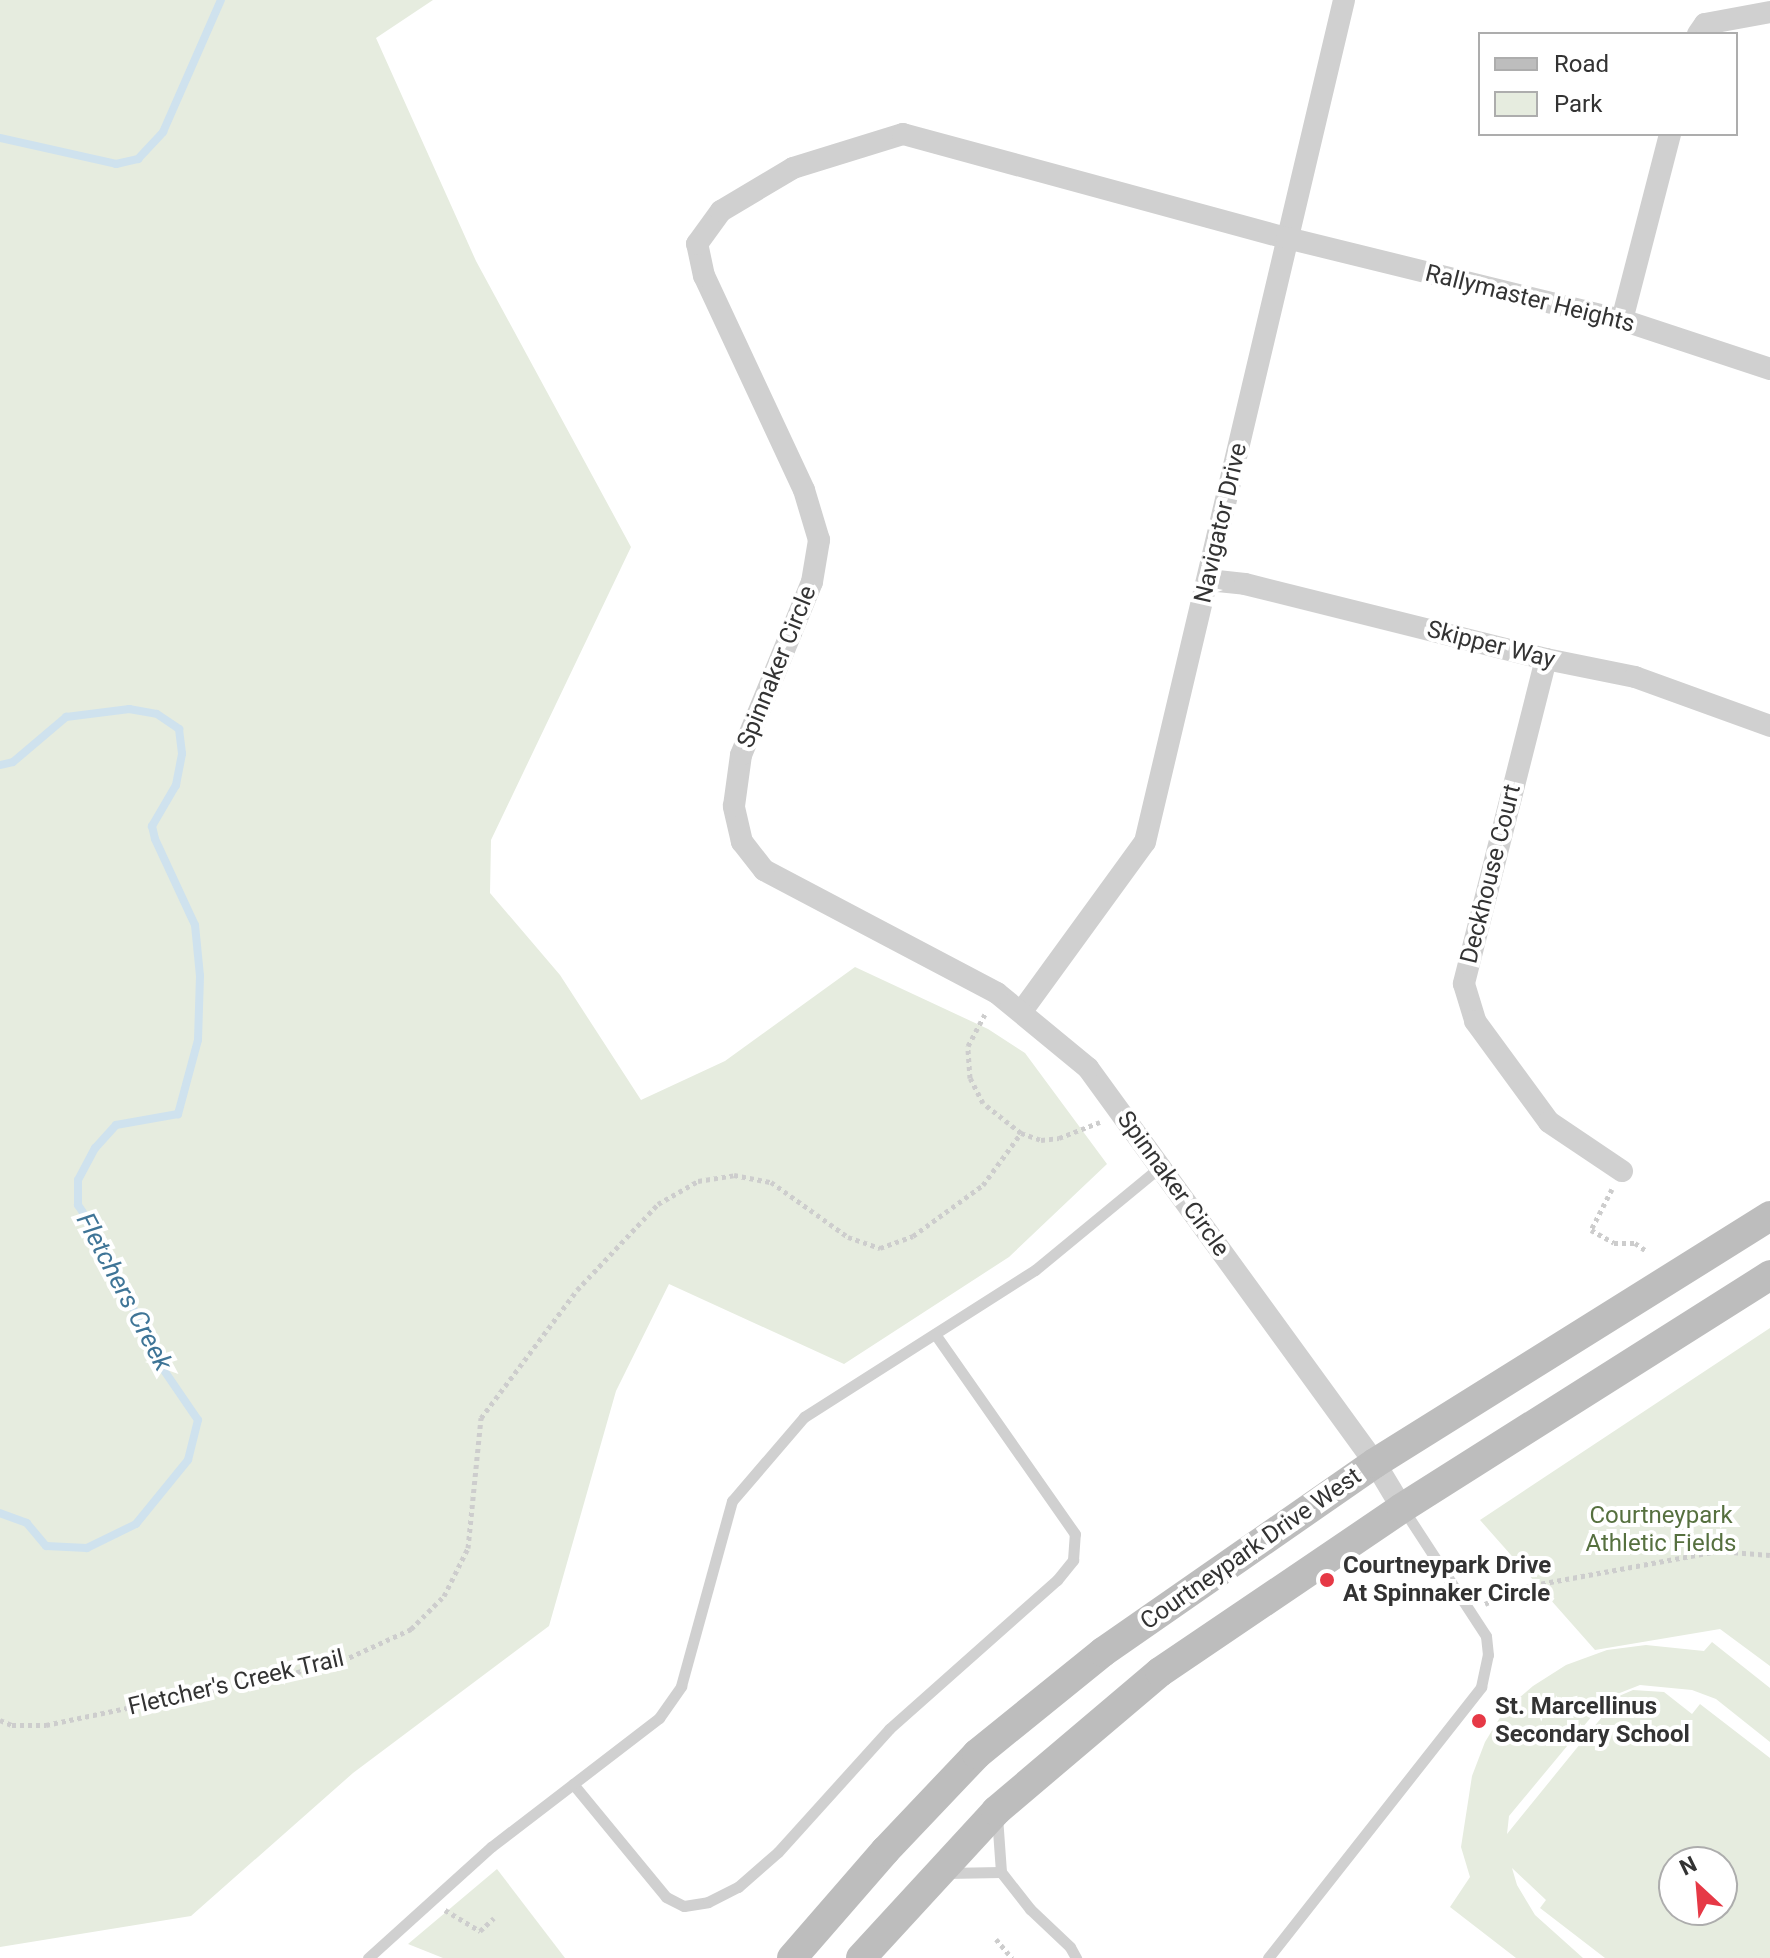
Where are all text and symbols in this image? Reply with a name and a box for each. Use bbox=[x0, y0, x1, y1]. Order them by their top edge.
legend bbox=[1478, 32, 1738, 136]
text: Road bbox=[1554, 50, 1609, 78]
text: Park bbox=[1554, 90, 1602, 118]
street label: Rallymaster Heights bbox=[1422, 259, 1638, 339]
street label: Navigator Drive bbox=[1189, 440, 1253, 606]
street label: Spinnaker Circle bbox=[731, 582, 823, 752]
street label: Skipper Way bbox=[1424, 615, 1558, 675]
street label: Deckhouse Court bbox=[1455, 781, 1527, 967]
street label: Spinnaker Circle bbox=[1111, 1106, 1235, 1262]
water label: Fletchers Creek bbox=[69, 1208, 179, 1376]
street label: Courtneypark Drive West bbox=[1135, 1462, 1367, 1636]
park label: Courtneypark Athletic Fields bbox=[1586, 1502, 1736, 1558]
place label: Courtneypark Drive At Spinnaker Circle bbox=[1343, 1552, 1551, 1608]
marker: Courtneypark Drive At Spinnaker Circle bbox=[1318, 1571, 1336, 1589]
street label: Fletcher's Creek Trail bbox=[125, 1644, 347, 1722]
place label: St. Marcellinus Secondary School bbox=[1495, 1693, 1690, 1749]
marker: St. Marcellinus Secondary School bbox=[1470, 1712, 1488, 1730]
north arrow bbox=[1658, 1846, 1738, 1926]
text: N bbox=[1676, 1851, 1701, 1880]

